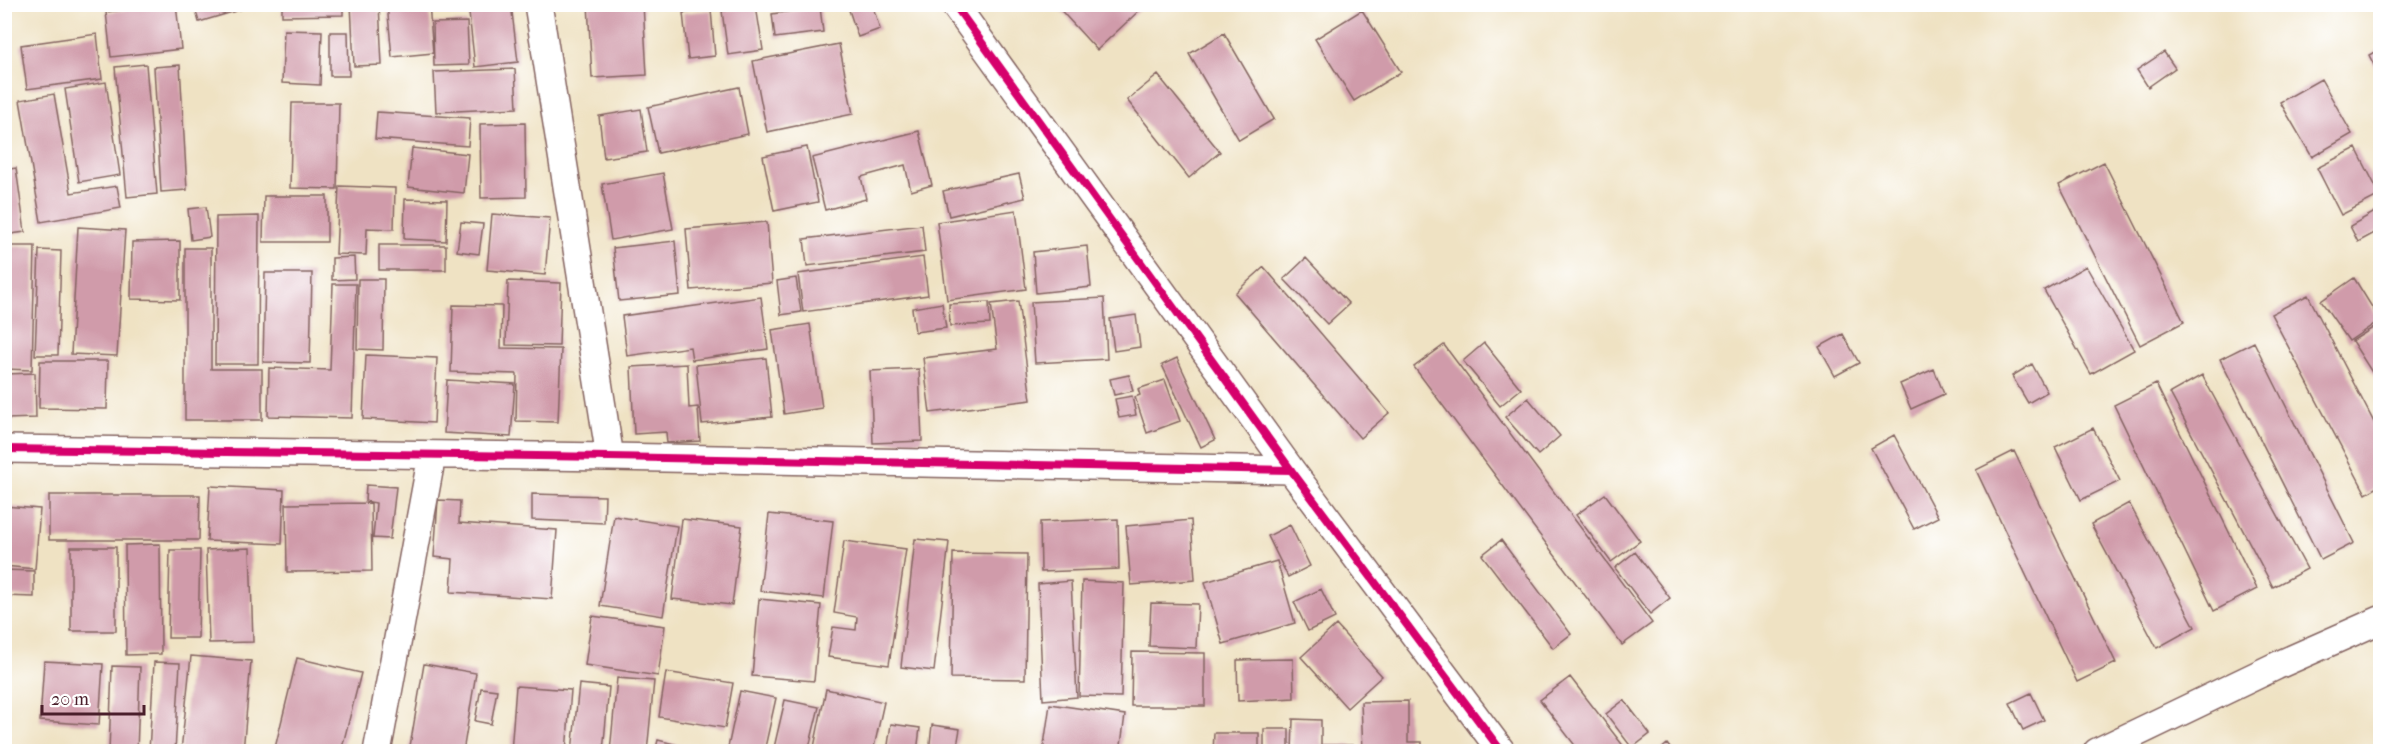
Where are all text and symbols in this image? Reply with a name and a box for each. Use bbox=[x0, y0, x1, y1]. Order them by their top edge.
scale bar bbox=[42, 678, 144, 716]
text: 20 m bbox=[51, 689, 89, 710]

